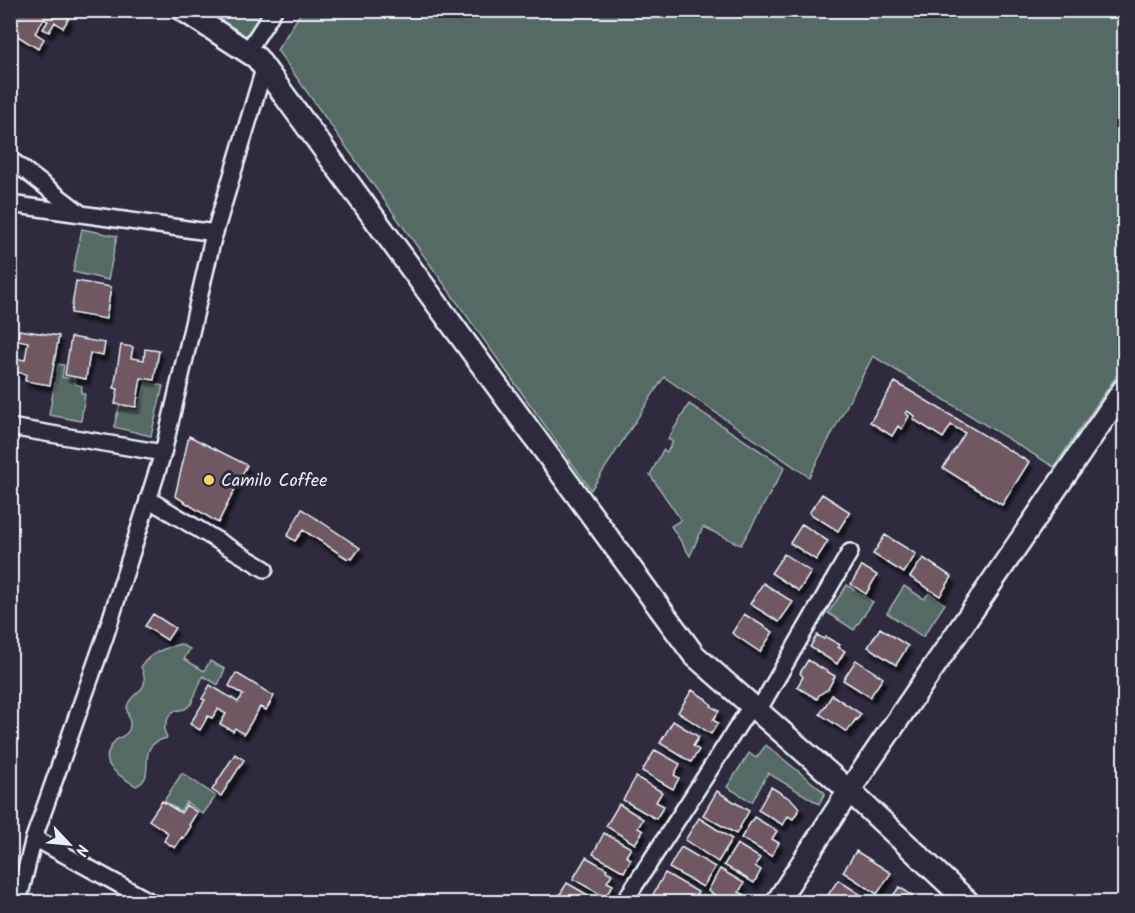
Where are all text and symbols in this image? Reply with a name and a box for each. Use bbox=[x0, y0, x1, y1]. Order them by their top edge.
place label: Camilo Coffee bbox=[221, 467, 327, 496]
marker: Camilo Coffee bbox=[202, 473, 216, 487]
north arrow bbox=[39, 814, 99, 874]
text: N bbox=[68, 840, 95, 860]

